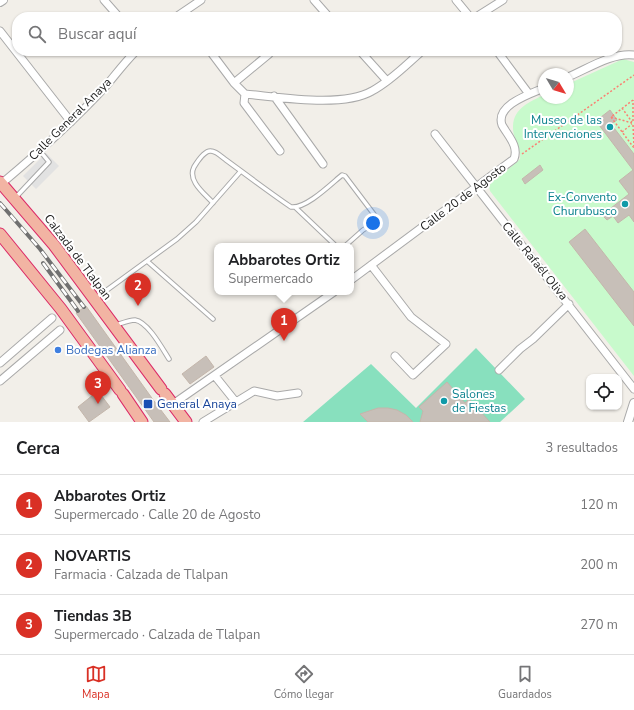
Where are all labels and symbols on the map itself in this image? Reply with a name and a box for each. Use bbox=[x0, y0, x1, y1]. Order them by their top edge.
north arrow bbox=[538, 68, 574, 104]
street label: Calle General Anaya bbox=[25, 74, 115, 164]
place label: Museo de las Intervenciones bbox=[524, 112, 602, 142]
marker: Museo de las Intervenciones bbox=[605, 122, 615, 132]
street label: Calle 20 de Agosto bbox=[417, 159, 509, 235]
place label: Ex-Convento Churubusco bbox=[548, 189, 617, 219]
marker: Ex-Convento Churubusco bbox=[620, 199, 630, 209]
street label: Calzada de Tlalpan bbox=[40, 211, 116, 303]
your location bbox=[363, 213, 383, 233]
street label: Calle Rafaél Oliva bbox=[498, 219, 572, 303]
pin: 2 bbox=[125, 273, 151, 306]
pin: 1 bbox=[271, 308, 297, 341]
place label: Bodegas Alianza bbox=[66, 342, 157, 358]
marker: Bodegas Alianza bbox=[53, 345, 63, 355]
pin: 3 bbox=[85, 371, 111, 404]
place label: Salones de Fiestas bbox=[452, 386, 506, 416]
place label: General Anaya bbox=[157, 396, 237, 412]
marker: Salones de Fiestas bbox=[439, 396, 449, 406]
marker: General Anaya bbox=[142, 398, 154, 410]

